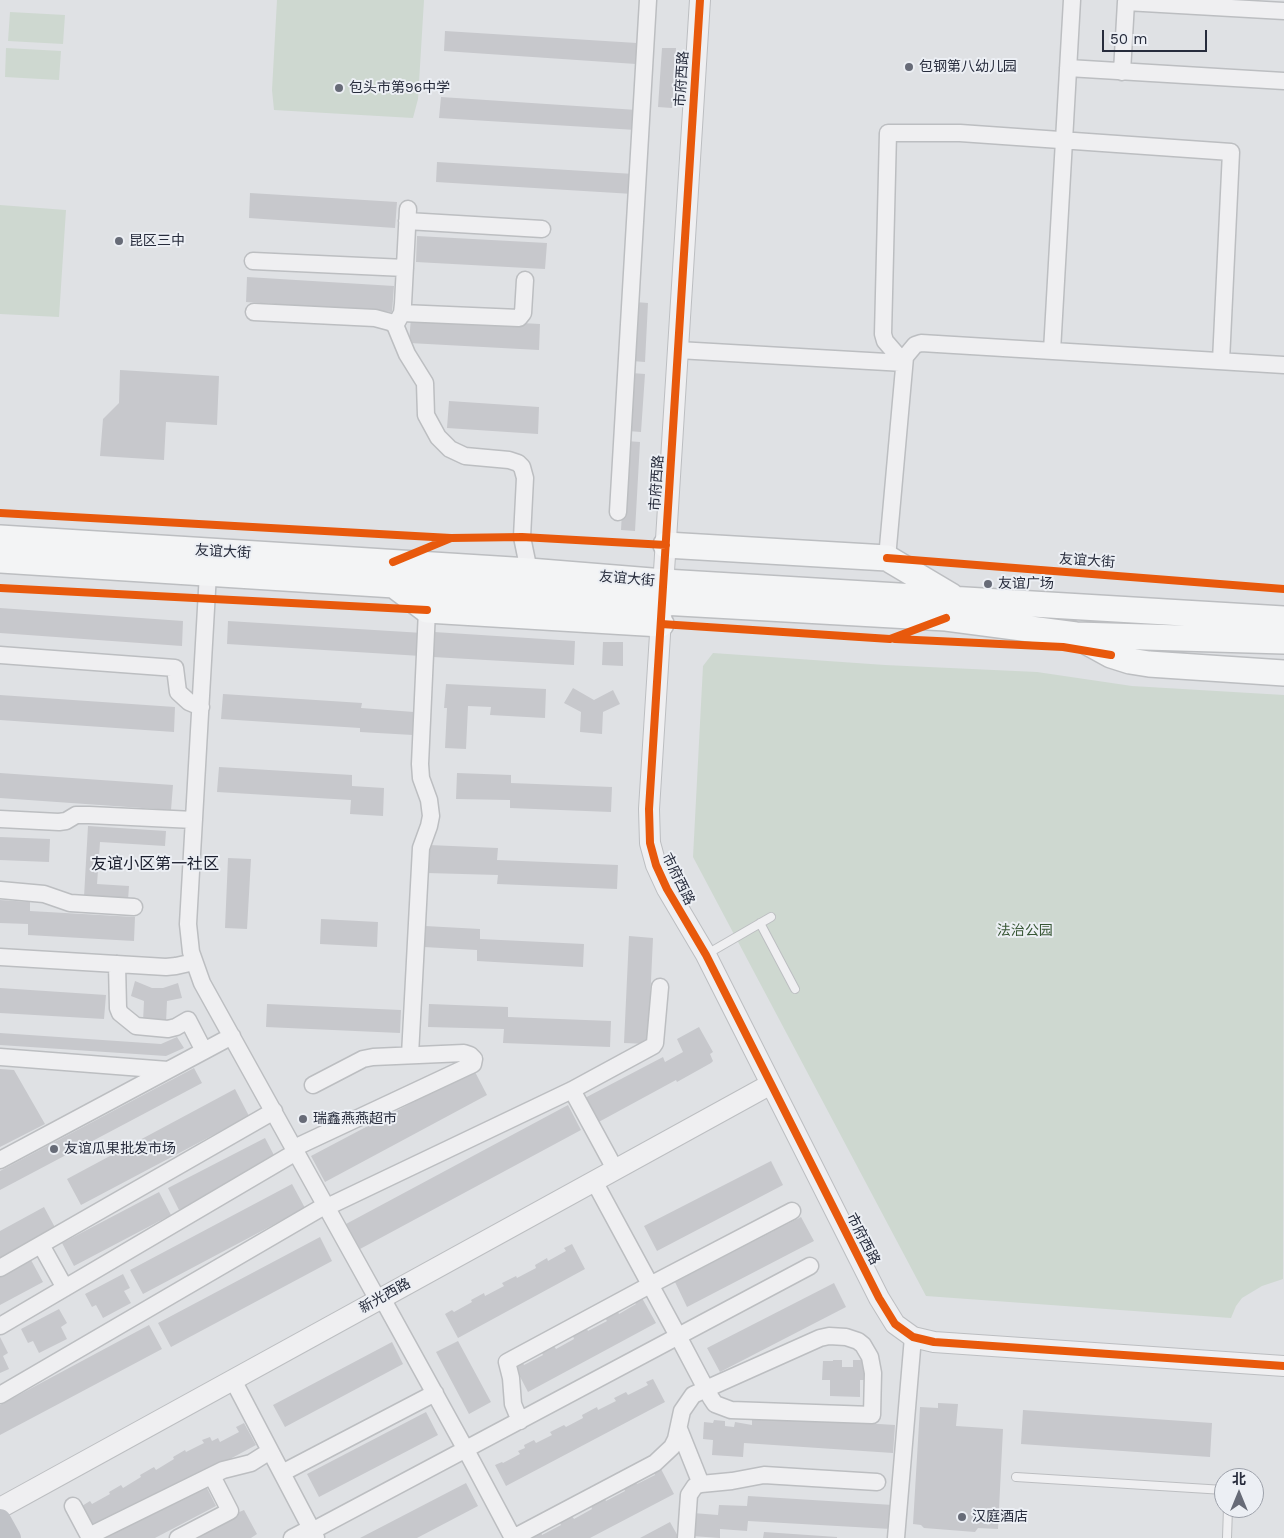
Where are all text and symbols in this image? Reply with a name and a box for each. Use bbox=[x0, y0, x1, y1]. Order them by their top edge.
scale bar bbox=[1104, 20, 1209, 52]
text: 50 m bbox=[1110, 30, 1147, 48]
street label: 市府西路 bbox=[672, 50, 692, 108]
place label: 包钢第八幼儿园 bbox=[919, 59, 1017, 75]
marker: 包钢第八幼儿园 bbox=[903, 61, 915, 73]
place label: 包头市第96中学 bbox=[349, 80, 450, 96]
marker: 包头市第96中学 bbox=[333, 82, 345, 94]
place label: 昆区三中 bbox=[129, 233, 185, 249]
marker: 昆区三中 bbox=[113, 235, 125, 247]
street label: 市府西路 bbox=[647, 454, 667, 512]
street label: 友谊大街 bbox=[195, 542, 251, 562]
street label: 友谊大街 bbox=[1058, 551, 1116, 571]
street label: 友谊大街 bbox=[598, 568, 656, 590]
place label: 友谊广场 bbox=[998, 576, 1054, 592]
marker: 友谊广场 bbox=[982, 578, 994, 590]
street label: 市府西路 bbox=[658, 850, 698, 908]
district label: 友谊小区第一社区 bbox=[91, 854, 219, 874]
park label: 法治公园 bbox=[997, 923, 1053, 939]
place label: 瑞鑫燕燕超市 bbox=[313, 1111, 397, 1127]
marker: 瑞鑫燕燕超市 bbox=[297, 1113, 309, 1125]
place label: 友谊瓜果批发市场 bbox=[64, 1141, 176, 1157]
marker: 友谊瓜果批发市场 bbox=[48, 1143, 60, 1155]
street label: 市府西路 bbox=[843, 1210, 883, 1268]
street label: 新光西路 bbox=[356, 1275, 414, 1317]
north arrow bbox=[1214, 1468, 1264, 1518]
text: 北 bbox=[1232, 1471, 1246, 1487]
place label: 汉庭酒店 bbox=[972, 1509, 1028, 1525]
marker: 汉庭酒店 bbox=[956, 1511, 968, 1523]

